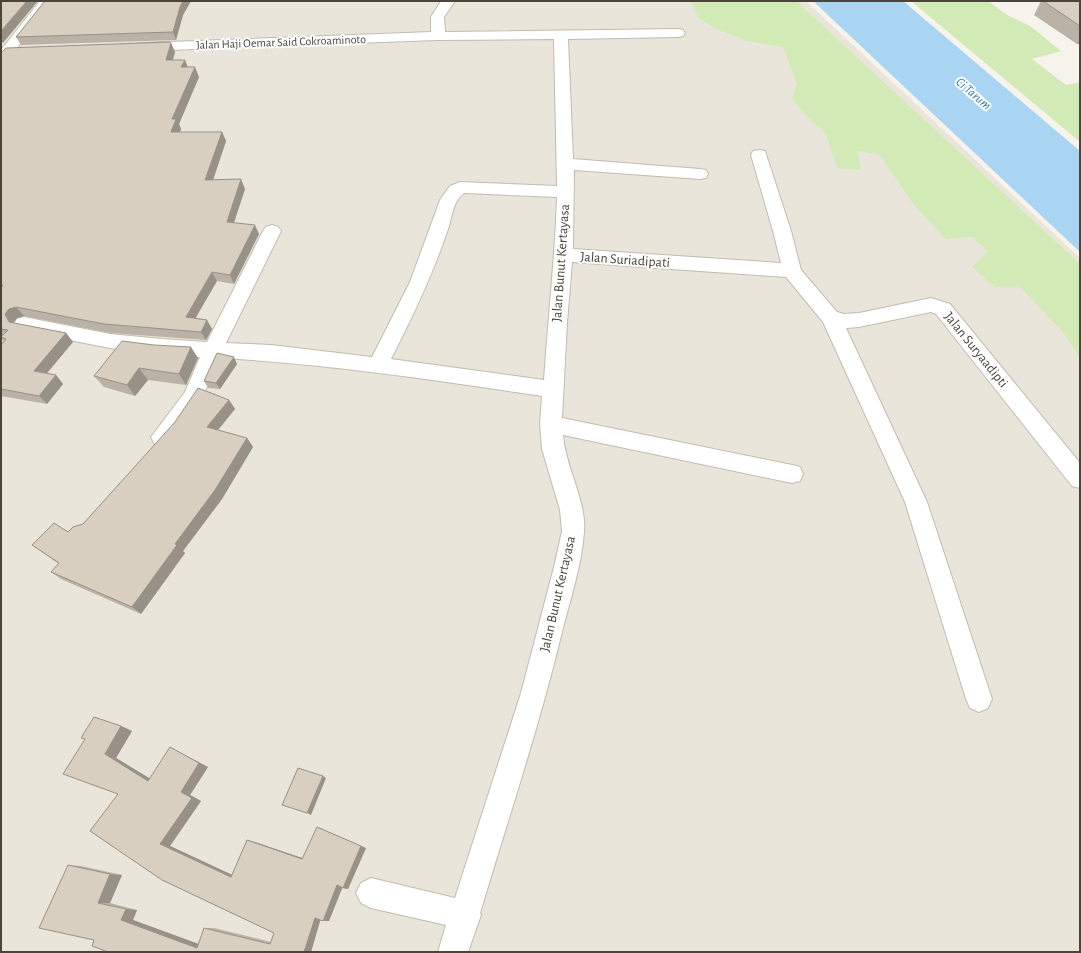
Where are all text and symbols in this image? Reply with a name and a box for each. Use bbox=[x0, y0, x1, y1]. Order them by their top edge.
street label: Jalan Haji Oemar Said Cokroaminoto bbox=[196, 33, 366, 52]
water label: Ci Tarum bbox=[953, 75, 993, 113]
street label: Jalan Bunut Kertayasa bbox=[550, 203, 572, 323]
street label: Jalan Suriadipati bbox=[580, 250, 670, 270]
street label: Jalan Suryaadipti bbox=[941, 310, 1011, 390]
street label: Jalan Bunut Kertayasa bbox=[538, 534, 578, 653]

